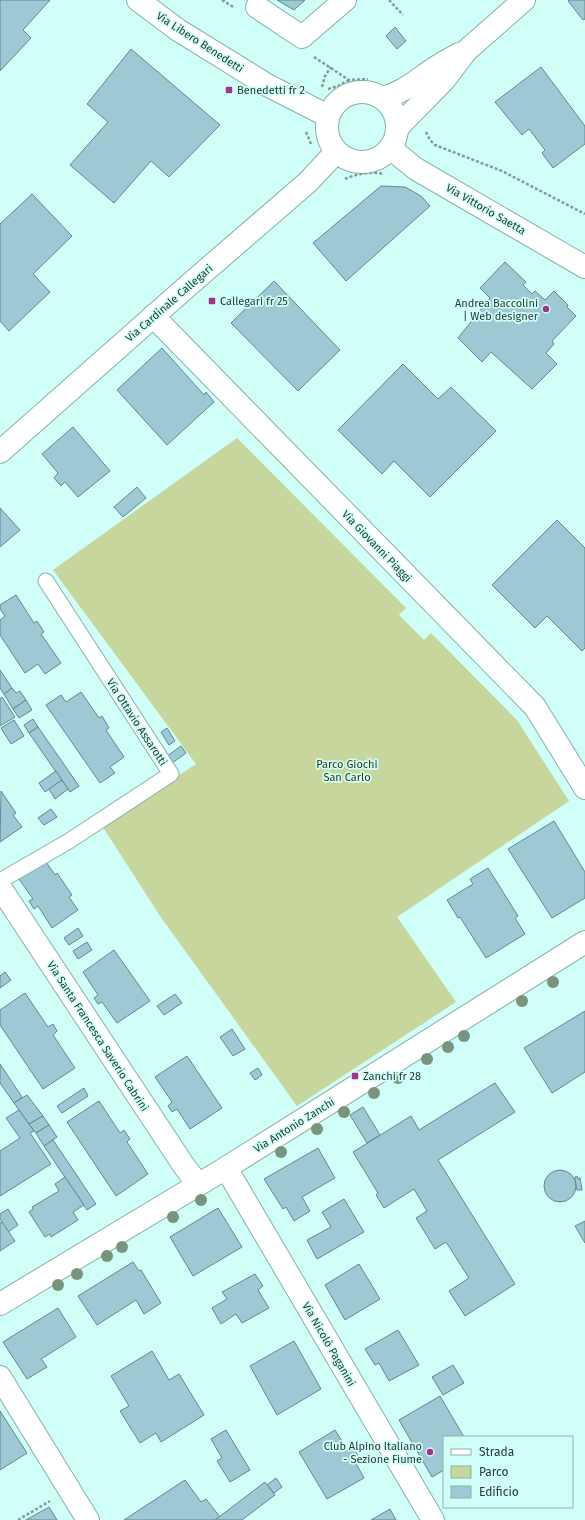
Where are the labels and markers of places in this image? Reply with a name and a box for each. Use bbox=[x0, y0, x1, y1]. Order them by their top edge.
place label: Benedetti fr 2 bbox=[237, 84, 305, 97]
marker: Benedetti fr 2 bbox=[224, 85, 234, 95]
place label: Callegari fr 25 bbox=[220, 295, 288, 308]
marker: Callegari fr 25 bbox=[207, 296, 217, 306]
place label: Andrea Baccolini | Web designer bbox=[455, 297, 539, 323]
marker: Andrea Baccolini | Web designer bbox=[541, 304, 551, 314]
place label: Zanchi fr 28 bbox=[363, 1070, 421, 1083]
marker: Zanchi fr 28 bbox=[350, 1071, 360, 1081]
place label: Club Alpino Italiano - Sezione Fiume bbox=[324, 1440, 422, 1466]
marker: Club Alpino Italiano - Sezione Fiume bbox=[425, 1447, 435, 1457]

